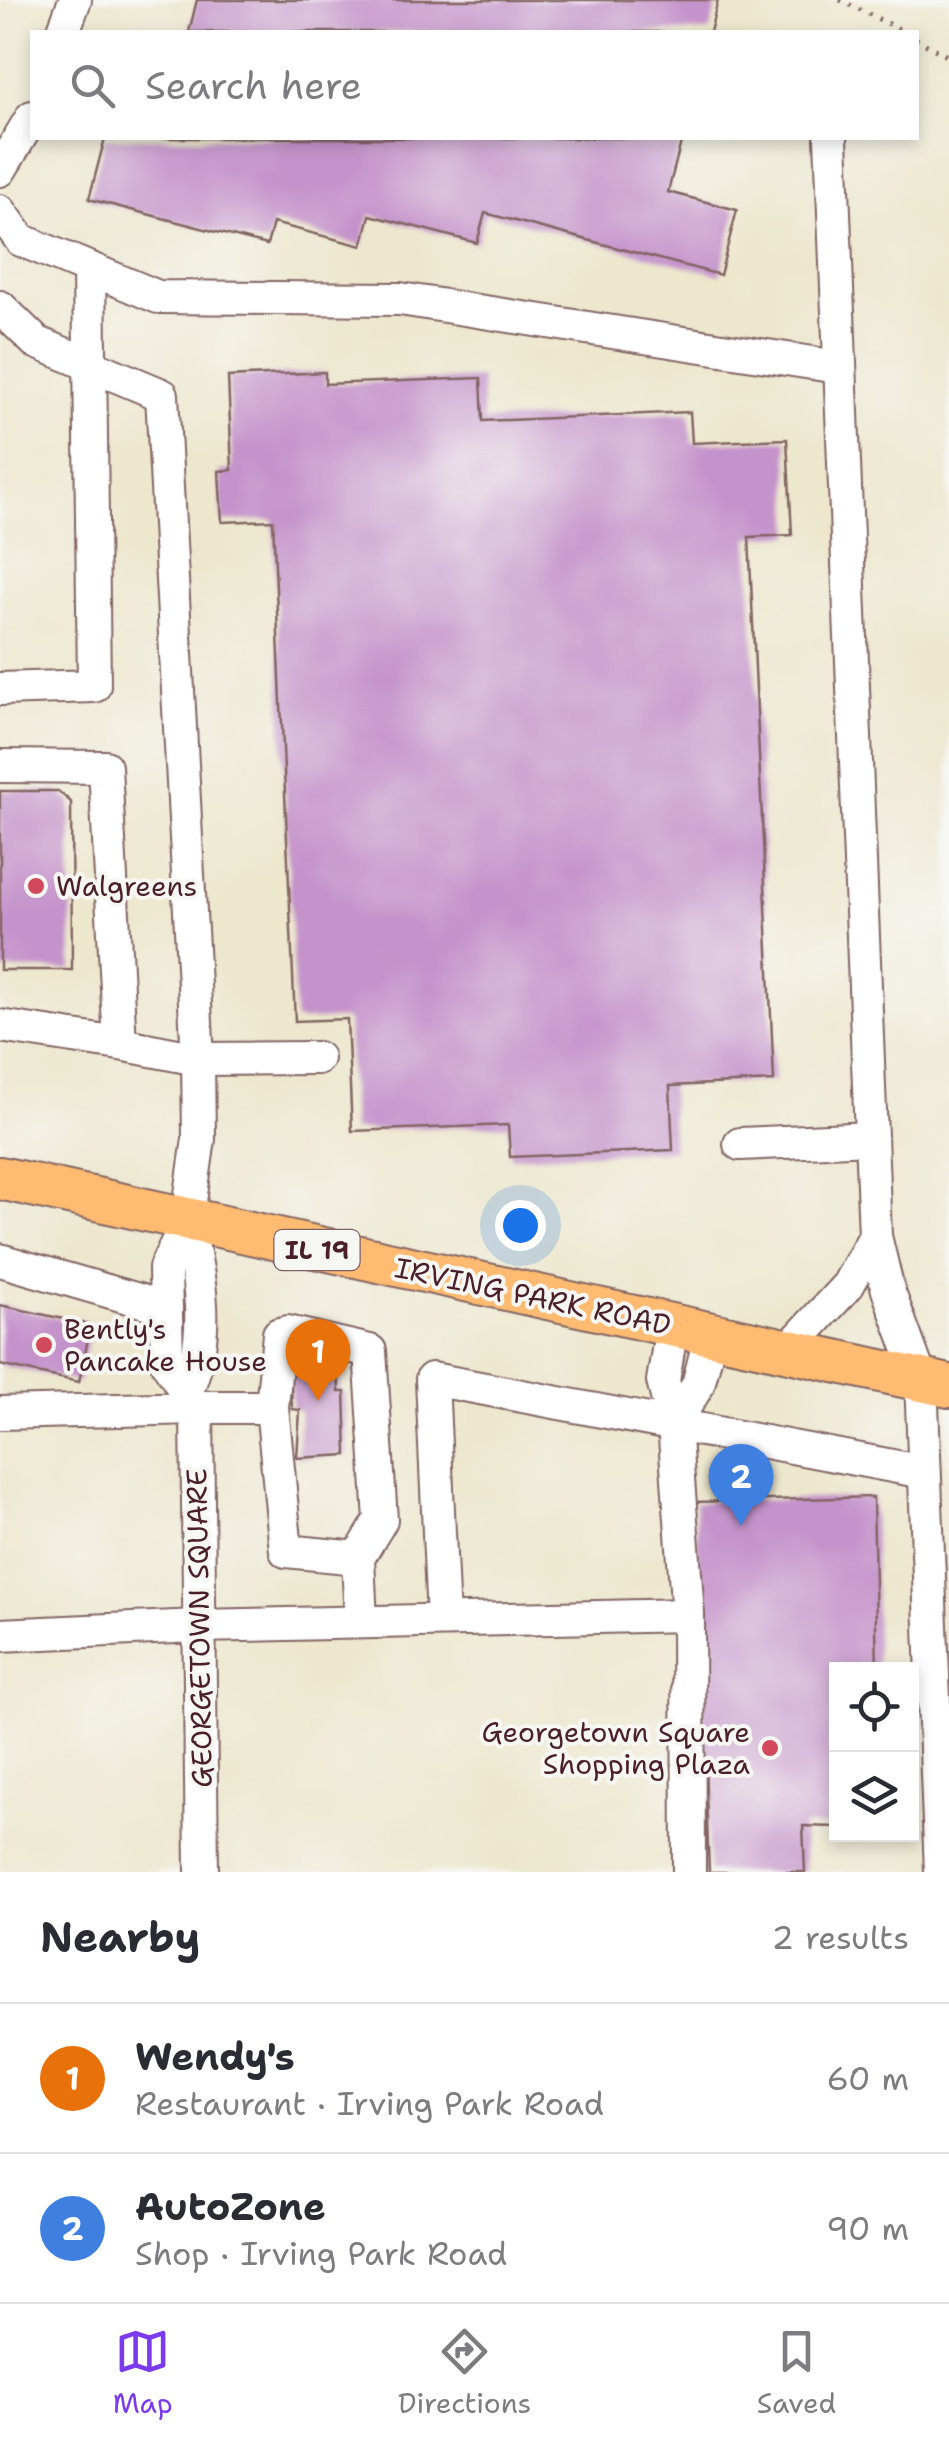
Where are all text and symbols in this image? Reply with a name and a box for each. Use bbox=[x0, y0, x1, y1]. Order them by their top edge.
search box bbox=[30, 30, 919, 140]
icon: search bbox=[65, 58, 120, 113]
text: Search here bbox=[145, 60, 362, 111]
place label: Walgreens bbox=[56, 867, 197, 905]
marker: Walgreens bbox=[25, 875, 47, 897]
your location bbox=[495, 1200, 546, 1251]
road number: IL 19 bbox=[274, 1230, 360, 1270]
street label: IRVING PARK ROAD bbox=[392, 1248, 674, 1344]
place label: Bently's Pancake House bbox=[64, 1310, 267, 1380]
pin: 1 bbox=[286, 1318, 350, 1401]
marker: Bently's Pancake House bbox=[33, 1334, 55, 1356]
pin: 2 bbox=[708, 1444, 774, 1526]
street label: GEORGETOWN SQUARE bbox=[177, 1468, 221, 1788]
map controls bbox=[829, 1662, 919, 1842]
button: locate bbox=[829, 1662, 919, 1752]
place label: Georgetown Square Shopping Plaza bbox=[481, 1713, 750, 1783]
marker: Georgetown Square Shopping Plaza bbox=[759, 1737, 781, 1759]
button: layers bbox=[829, 1752, 919, 1842]
text: Nearby bbox=[40, 1909, 200, 1965]
text: 2 results bbox=[772, 1916, 909, 1959]
text: Wendy's bbox=[135, 2031, 295, 2082]
text: 1 bbox=[65, 2057, 80, 2100]
text: 60 m bbox=[827, 2057, 909, 2100]
text: Restaurant · Irving Park Road bbox=[135, 2082, 604, 2125]
text: AutoZone bbox=[135, 2181, 326, 2232]
text: 2 bbox=[61, 2207, 84, 2250]
text: 90 m bbox=[826, 2207, 909, 2250]
text: Shop · Irving Park Road bbox=[135, 2232, 507, 2275]
tab: Map bbox=[113, 2324, 173, 2422]
tab: Directions bbox=[398, 2324, 531, 2422]
tab: Saved bbox=[757, 2324, 836, 2422]

